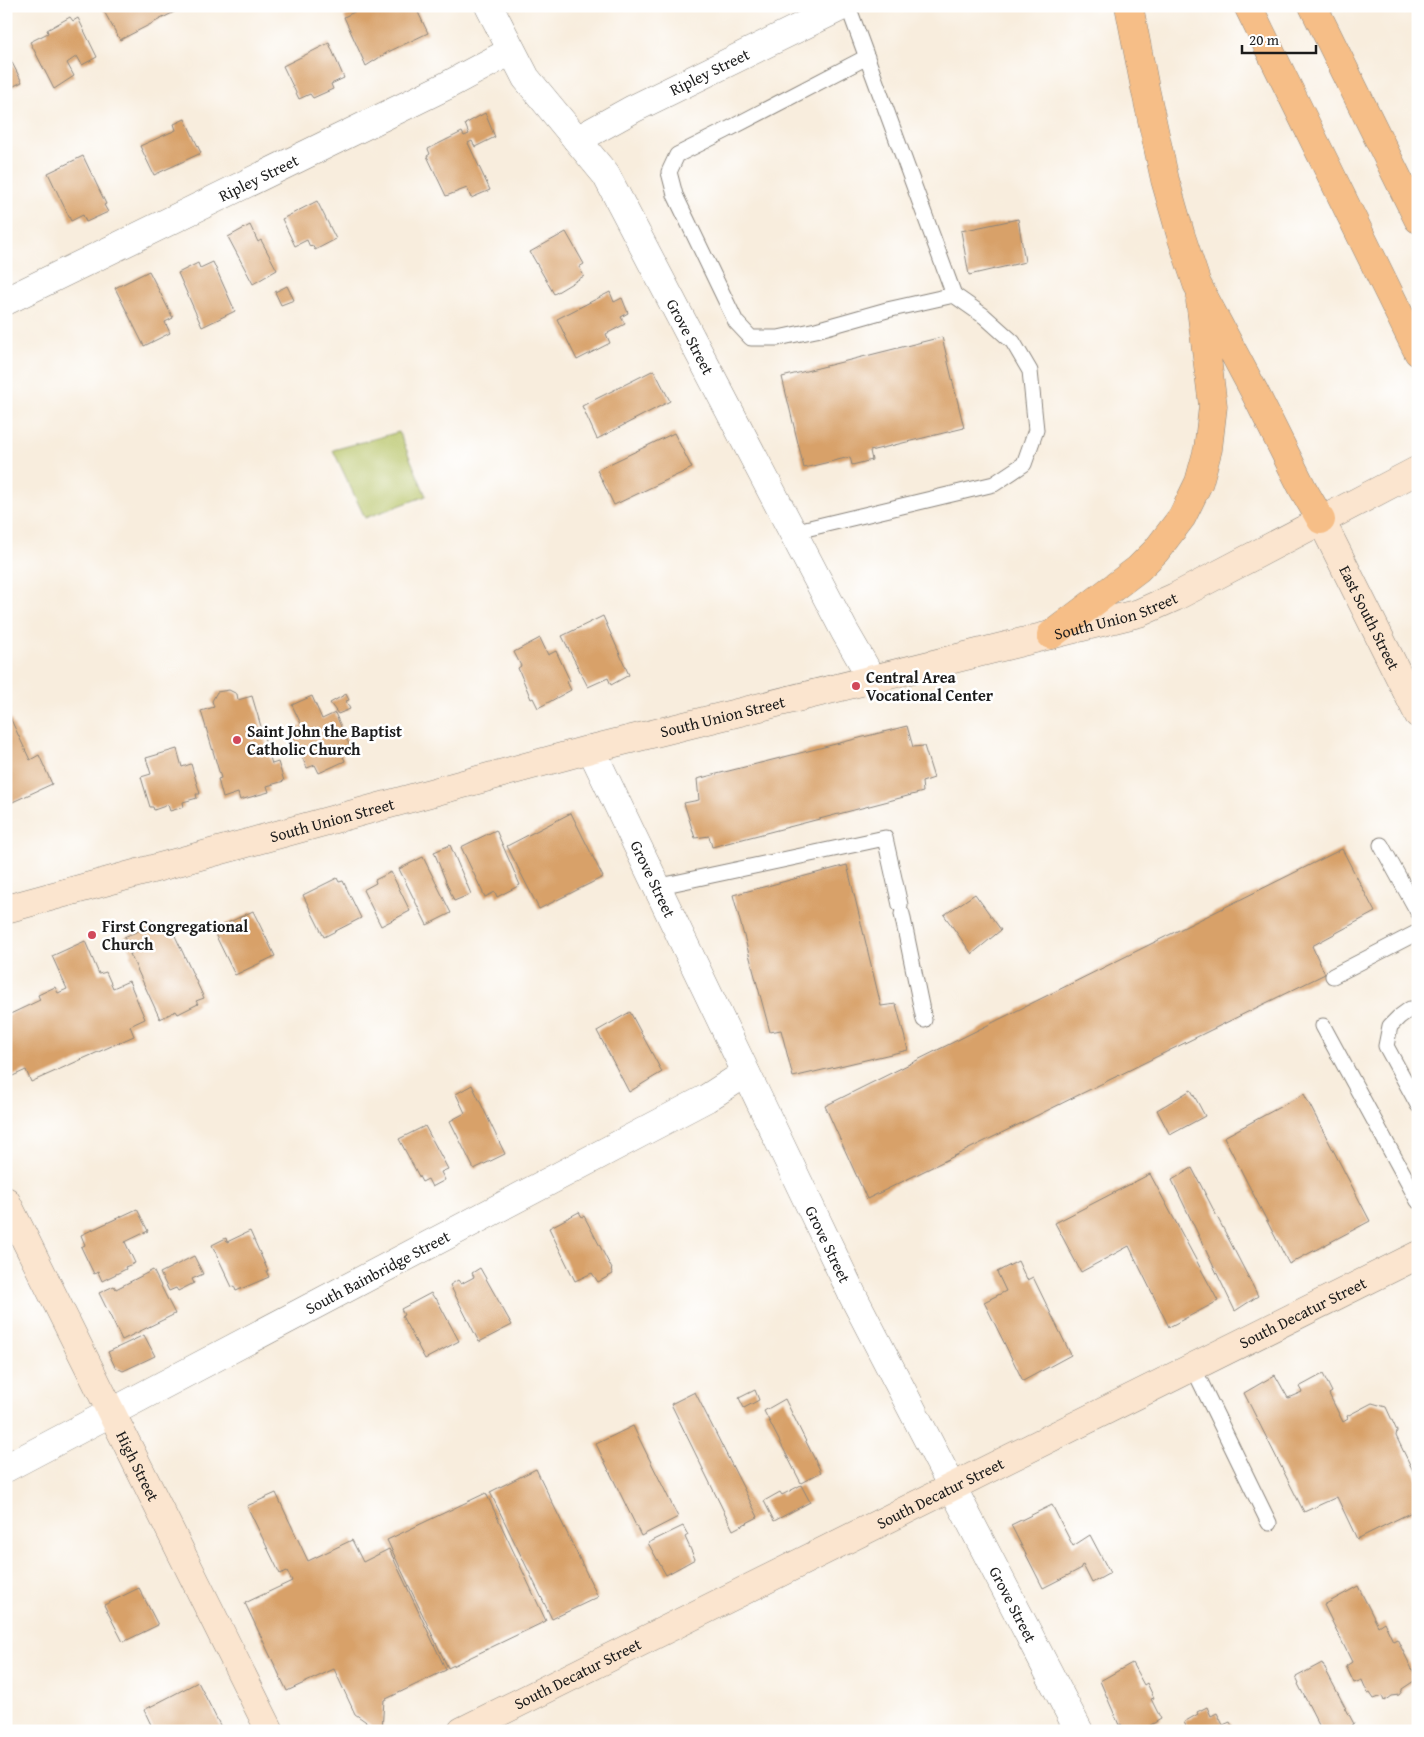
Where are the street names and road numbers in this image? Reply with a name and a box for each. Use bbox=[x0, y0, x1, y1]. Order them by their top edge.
street label: Ripley Street bbox=[665, 42, 754, 101]
street label: Ripley Street bbox=[214, 148, 303, 207]
street label: Grove Street bbox=[661, 294, 720, 379]
street label: East South Street bbox=[1333, 561, 1406, 674]
street label: South Union Street bbox=[1052, 585, 1182, 646]
street label: South Union Street bbox=[657, 689, 788, 743]
street label: South Union Street bbox=[267, 791, 397, 848]
street label: Grove Street bbox=[624, 836, 682, 922]
street label: Grove Street bbox=[799, 1202, 857, 1287]
street label: South Bainbridge Street bbox=[301, 1224, 454, 1320]
street label: South Decatur Street bbox=[1235, 1270, 1371, 1354]
street label: High Street bbox=[110, 1427, 166, 1506]
street label: South Decatur Street bbox=[872, 1451, 1008, 1535]
street label: Grove Street bbox=[983, 1562, 1043, 1647]
street label: South Decatur Street bbox=[510, 1631, 646, 1715]

